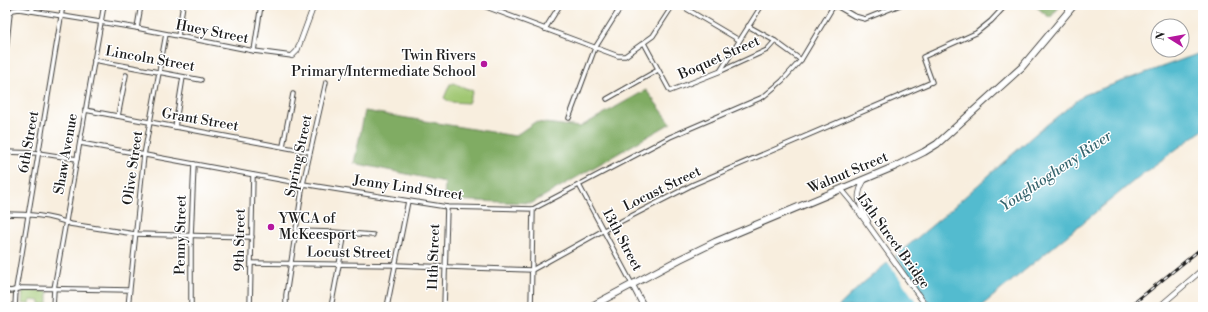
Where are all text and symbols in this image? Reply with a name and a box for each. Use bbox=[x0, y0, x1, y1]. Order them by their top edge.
street label: Huey Street bbox=[174, 16, 250, 48]
north arrow bbox=[1150, 18, 1190, 58]
text: N bbox=[1153, 30, 1169, 42]
street label: Boquet Street bbox=[675, 32, 763, 84]
street label: Lincoln Street bbox=[104, 42, 196, 76]
place label: Twin Rivers Primary/Intermediate School bbox=[291, 47, 476, 81]
marker: Twin Rivers Primary/Intermediate School bbox=[479, 59, 489, 69]
street label: Grant Street bbox=[160, 104, 240, 136]
street label: 6th Street bbox=[15, 109, 43, 175]
street label: Shaw Avenue bbox=[50, 112, 82, 196]
street label: Spring Street bbox=[282, 113, 316, 199]
water label: Youghiogheny River bbox=[996, 126, 1116, 216]
street label: Olive Street bbox=[119, 130, 147, 206]
street label: Walnut Street bbox=[804, 148, 891, 198]
street label: Locust Street bbox=[620, 162, 704, 216]
street label: Jenny Lind Street bbox=[351, 171, 464, 205]
street label: 15th Street Bridge bbox=[852, 190, 934, 292]
street label: Penny Street bbox=[171, 195, 191, 275]
street label: 13th Street bbox=[598, 206, 646, 274]
street label: 9th Street bbox=[230, 208, 250, 272]
place label: YWCA of McKeesport bbox=[278, 210, 356, 244]
marker: YWCA of McKeesport bbox=[266, 222, 276, 232]
street label: 11th Street bbox=[424, 223, 444, 291]
street label: Locust Street bbox=[307, 243, 391, 263]

